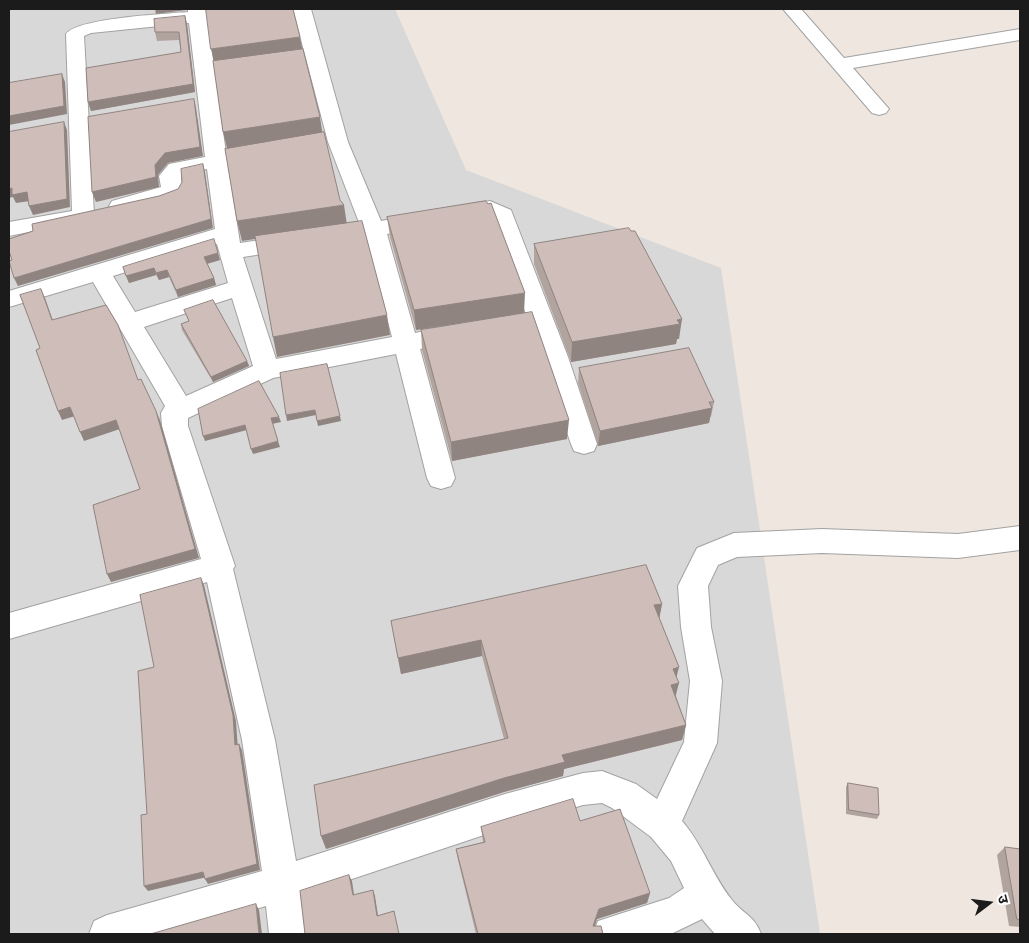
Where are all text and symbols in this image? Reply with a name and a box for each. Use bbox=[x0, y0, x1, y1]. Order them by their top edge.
north arrow bbox=[964, 878, 1014, 928]
text: उ bbox=[994, 893, 1013, 905]

